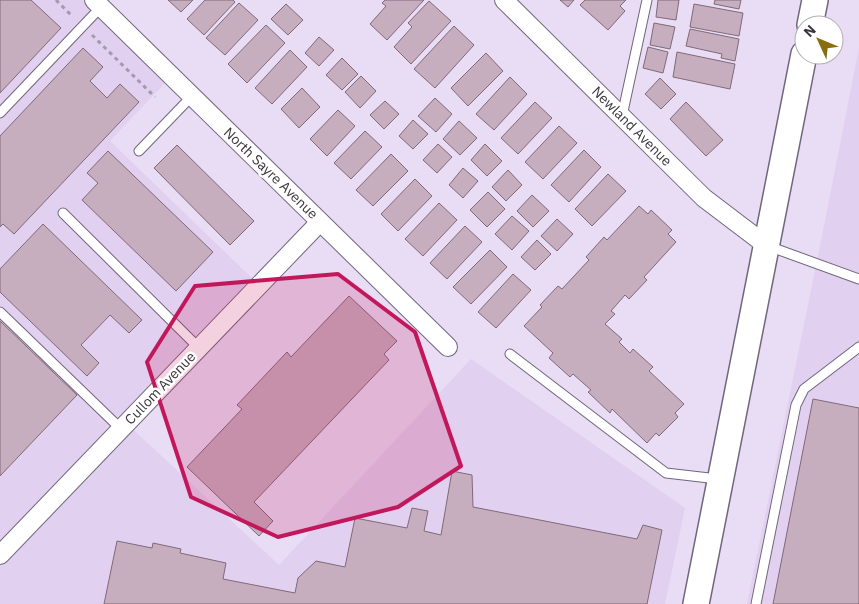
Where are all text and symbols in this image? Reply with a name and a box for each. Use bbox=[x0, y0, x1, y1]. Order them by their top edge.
north arrow bbox=[794, 15, 844, 65]
text: N bbox=[800, 21, 820, 41]
street label: Newland Avenue bbox=[588, 82, 676, 170]
street label: North Sayre Avenue bbox=[220, 123, 322, 223]
street label: Cullom Avenue bbox=[121, 348, 199, 428]

